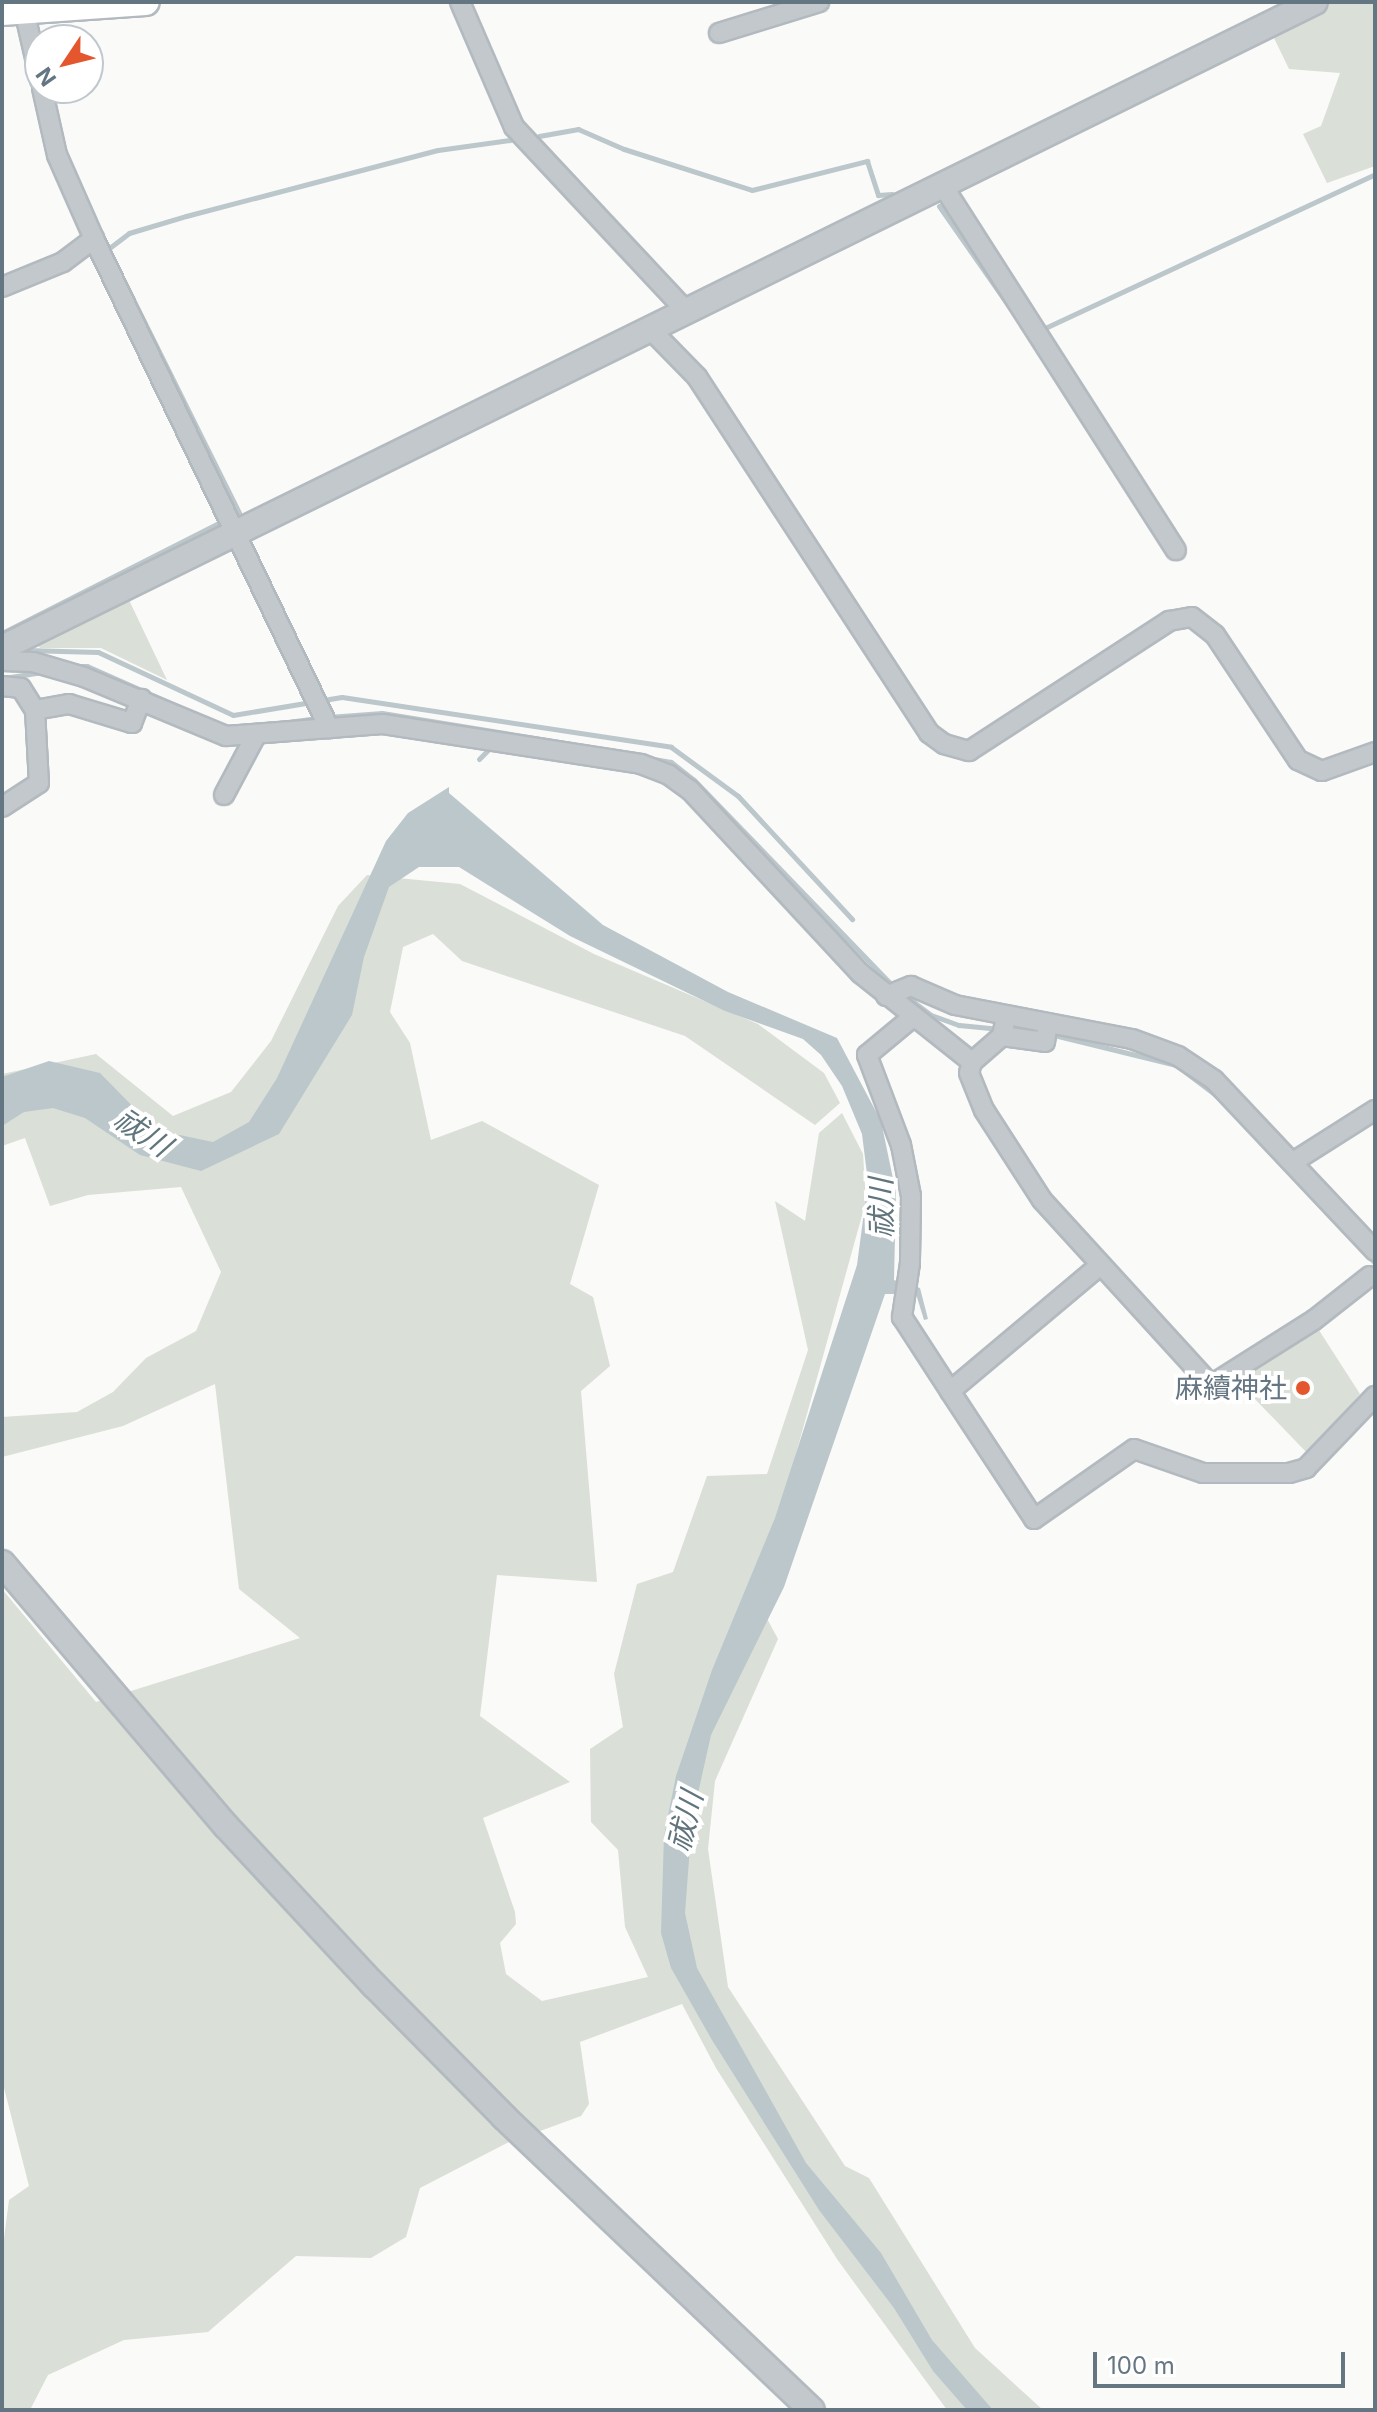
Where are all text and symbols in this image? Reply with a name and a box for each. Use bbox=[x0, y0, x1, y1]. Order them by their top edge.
north arrow bbox=[24, 24, 104, 104]
text: N bbox=[31, 62, 61, 91]
water label: 祓川 bbox=[108, 1100, 178, 1164]
water label: 祓川 bbox=[862, 1178, 900, 1238]
place label: 麻續神社 bbox=[1175, 1371, 1287, 1405]
marker: 麻續神社 bbox=[1294, 1379, 1312, 1397]
water label: 祓川 bbox=[660, 1788, 710, 1854]
scale bar bbox=[1097, 2336, 1349, 2386]
text: 100 m bbox=[1107, 2351, 1175, 2380]

